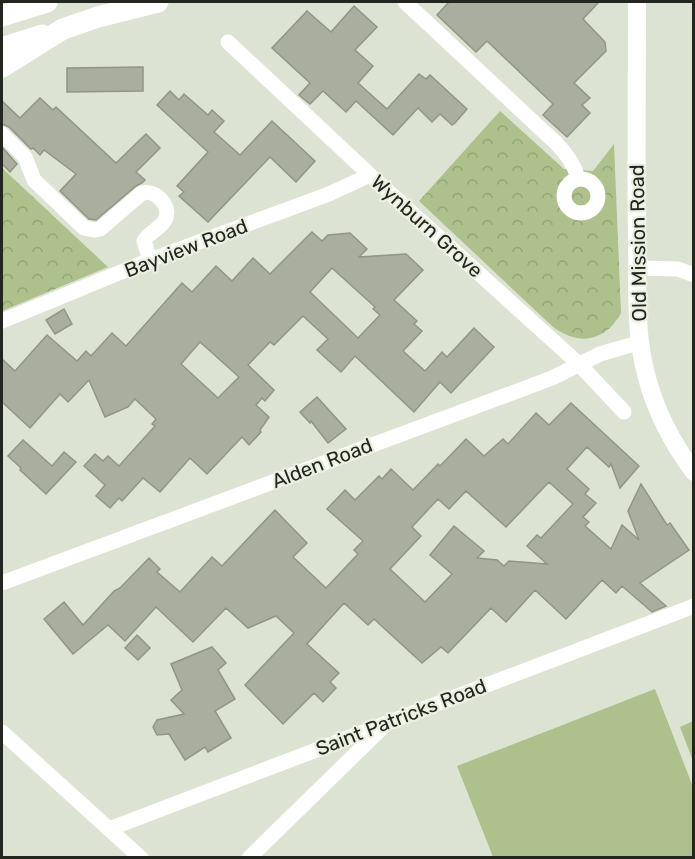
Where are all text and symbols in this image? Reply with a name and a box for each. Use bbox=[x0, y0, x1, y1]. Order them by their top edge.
street label: Old Mission Road bbox=[625, 164, 651, 322]
street label: Wynburn Grove bbox=[366, 170, 488, 282]
street label: Bayview Road bbox=[121, 214, 251, 282]
street label: Alden Road bbox=[268, 433, 376, 493]
street label: Saint Patricks Road bbox=[312, 673, 490, 761]

